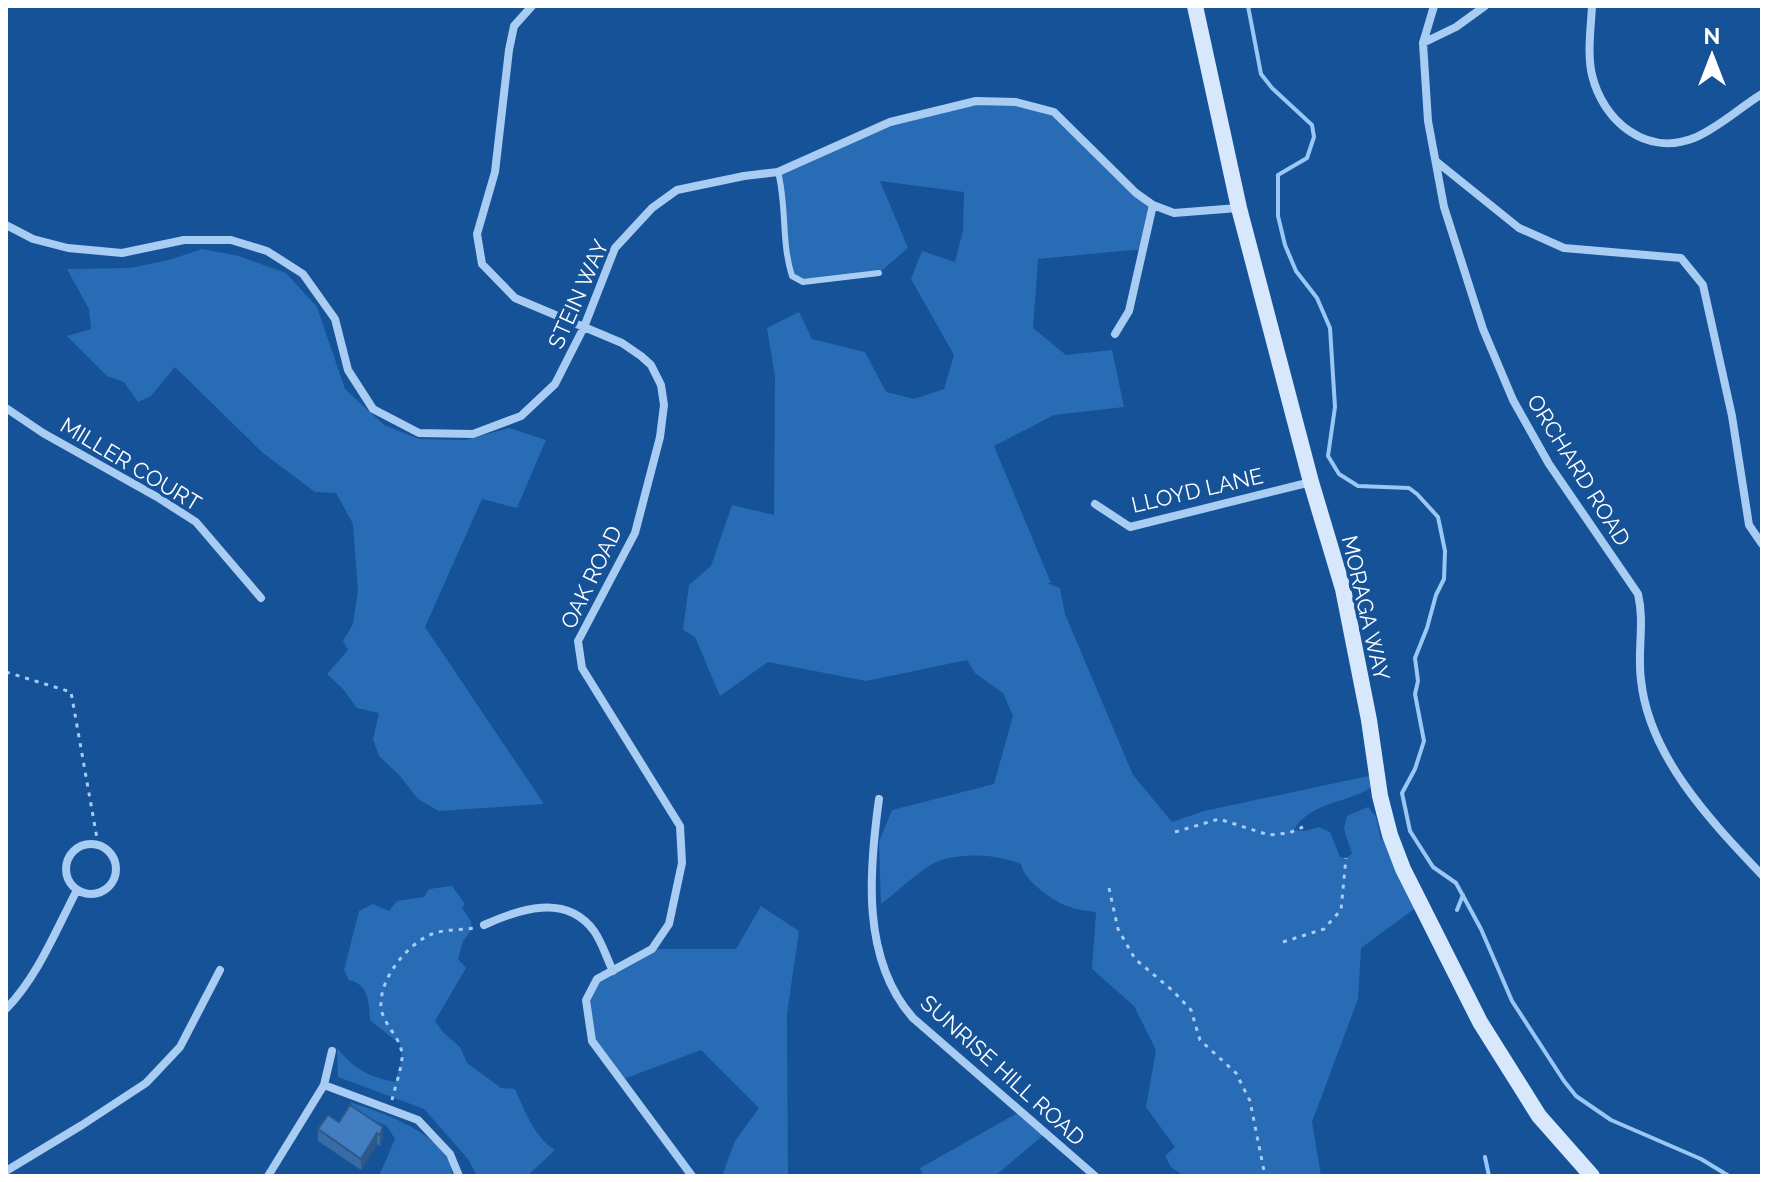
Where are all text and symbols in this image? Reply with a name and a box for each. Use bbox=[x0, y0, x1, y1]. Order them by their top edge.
north arrow bbox=[1672, 16, 1752, 96]
text: N bbox=[1704, 23, 1720, 49]
street label: STEIN WAY bbox=[542, 235, 614, 353]
street label: ORCHARD ROAD bbox=[1522, 389, 1636, 551]
street label: MILLER COURT bbox=[56, 412, 207, 517]
street label: LLOYD LANE bbox=[1129, 462, 1265, 518]
street label: OAK ROAD bbox=[555, 521, 627, 633]
street label: MORAGA WAY bbox=[1337, 533, 1395, 683]
street label: SUNRISE HILL ROAD bbox=[915, 989, 1091, 1151]

